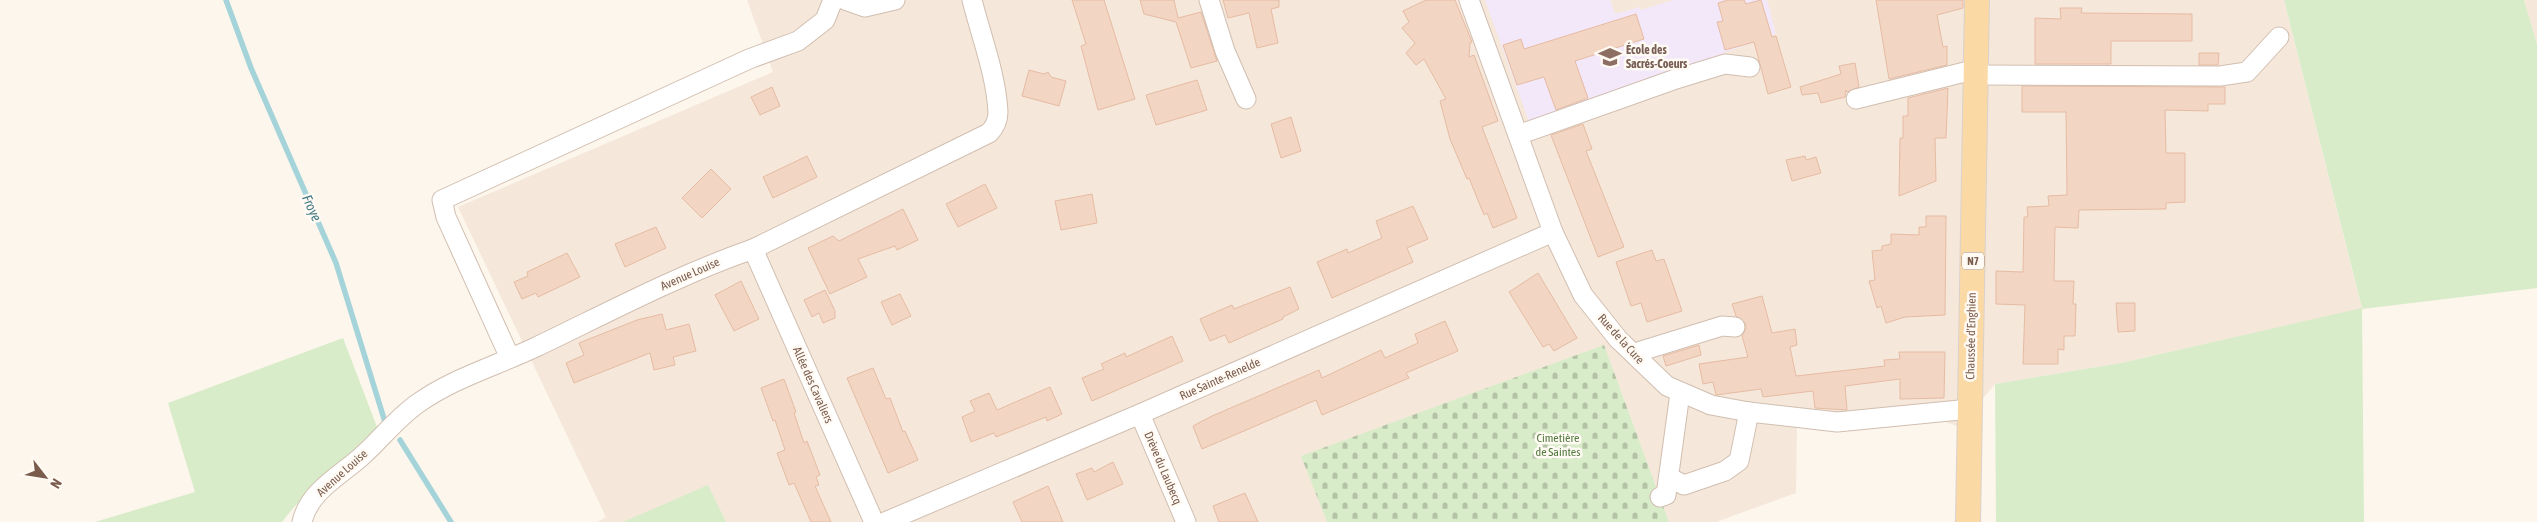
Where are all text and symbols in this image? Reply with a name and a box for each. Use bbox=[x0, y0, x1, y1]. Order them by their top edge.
place label: École des Sacrés-Coeurs bbox=[1626, 42, 1688, 71]
school or university icon: École des Sacrés-Coeurs bbox=[1597, 44, 1623, 70]
water label: Froye bbox=[299, 192, 325, 224]
road number: N7 bbox=[1962, 252, 1984, 270]
street label: Avenue Louise bbox=[658, 255, 722, 293]
street label: Chaussée d'Enghien bbox=[1963, 292, 1979, 380]
street label: Rue de la Cure bbox=[1595, 311, 1647, 367]
street label: Allée des Cavaliers bbox=[790, 345, 836, 425]
street label: Rue Sainte-Renelde bbox=[1178, 355, 1262, 403]
street label: Drève du Laubecq bbox=[1141, 429, 1185, 507]
park label: Cimetière de Saintes bbox=[1535, 431, 1581, 459]
street label: Avenue Louise bbox=[314, 447, 370, 499]
north arrow bbox=[20, 452, 70, 502]
text: N bbox=[47, 476, 65, 491]

